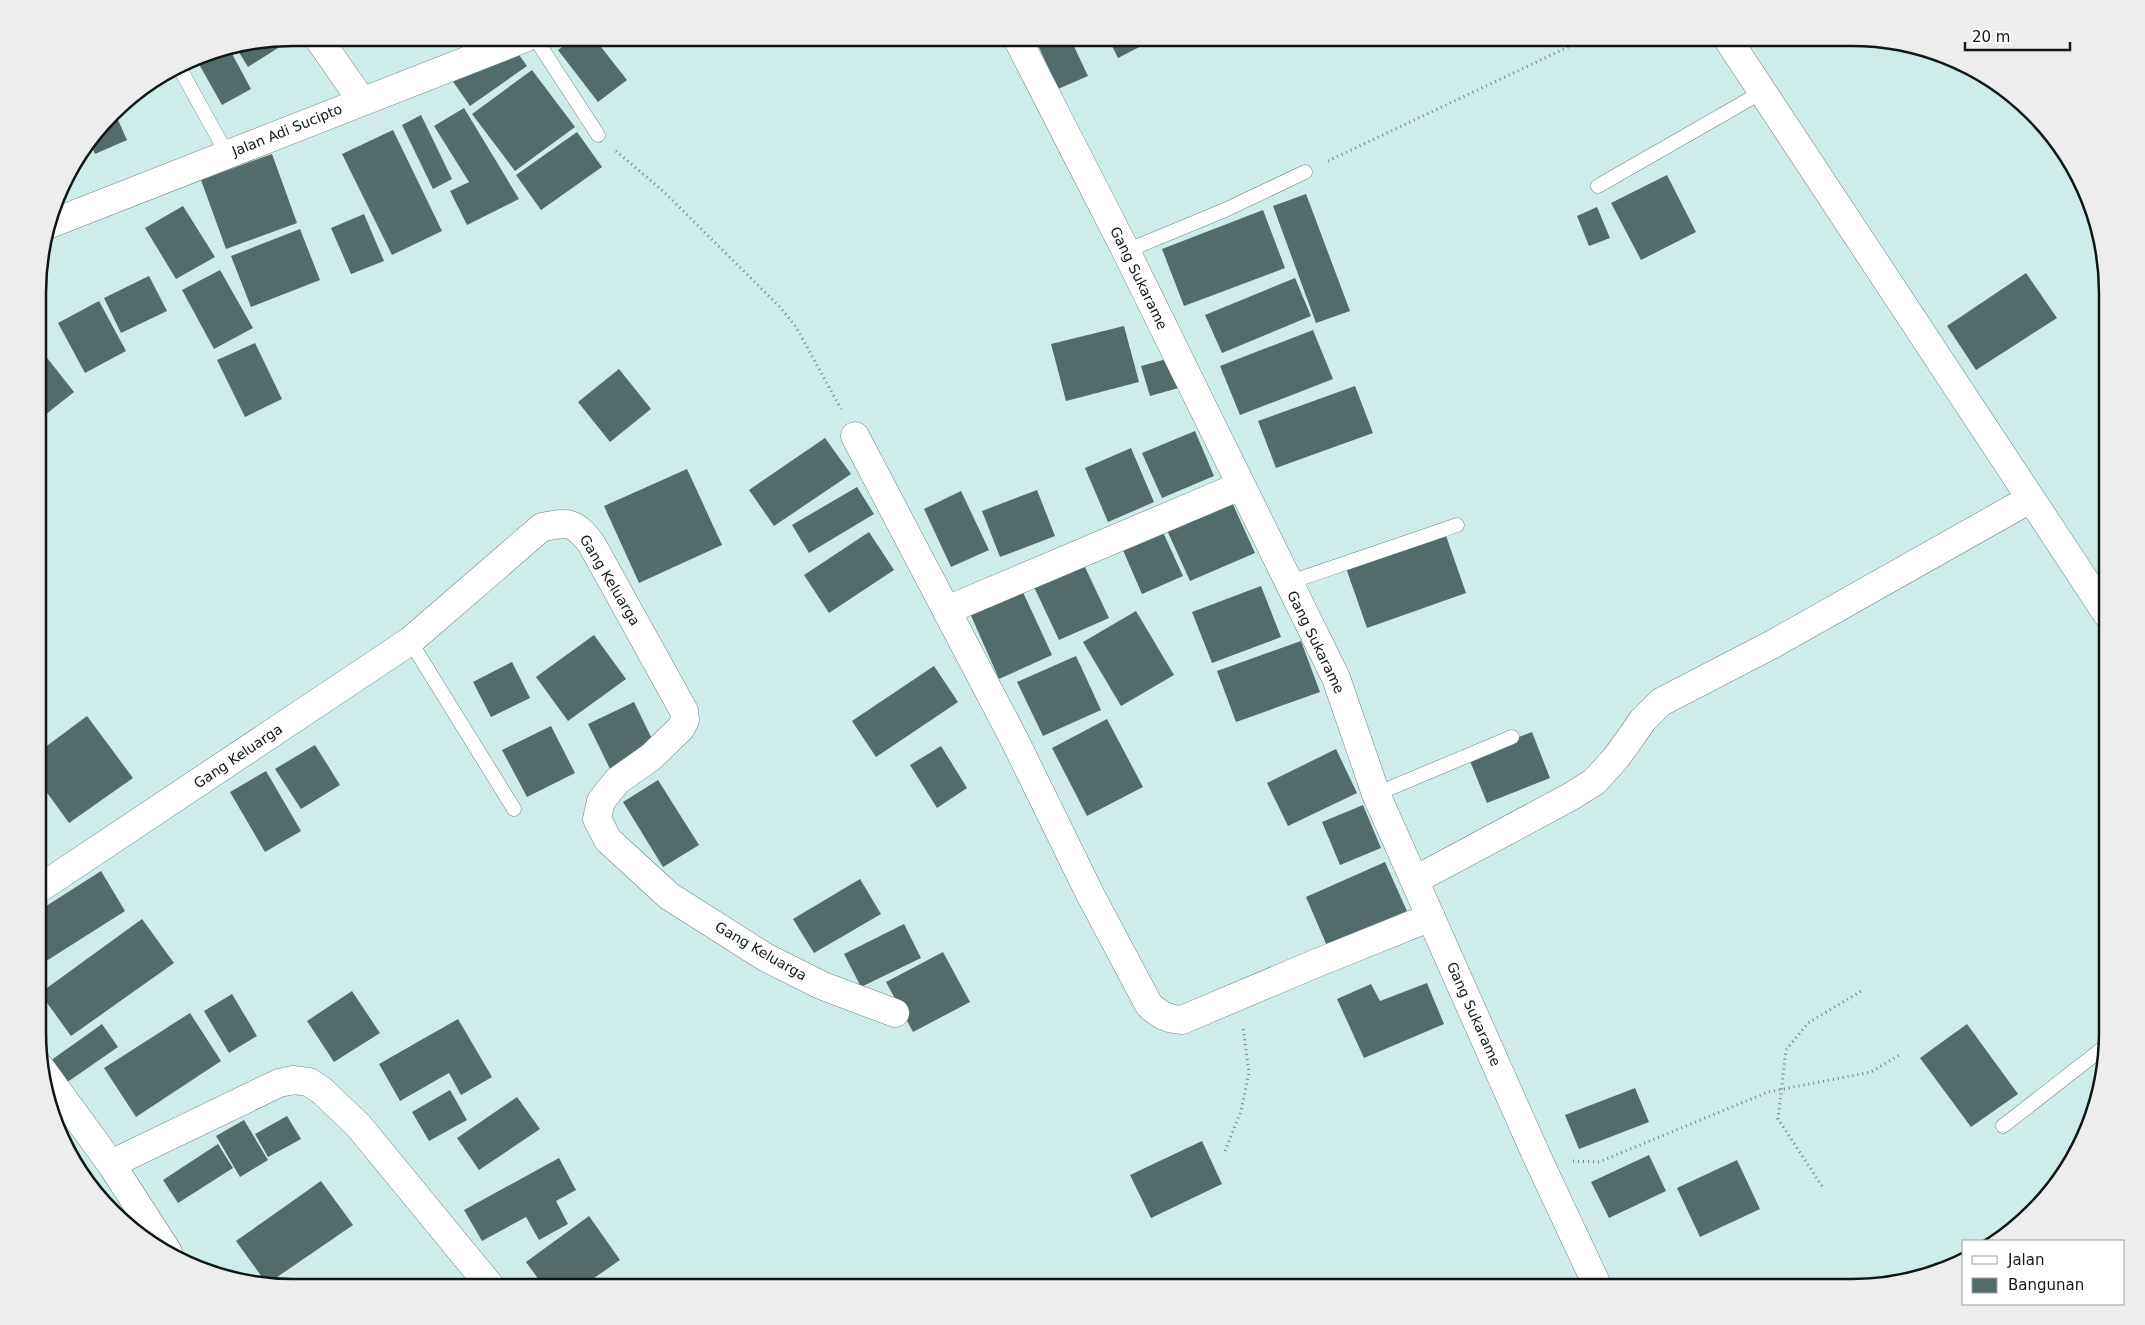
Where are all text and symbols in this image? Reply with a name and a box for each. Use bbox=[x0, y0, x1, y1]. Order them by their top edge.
scale bar bbox=[1965, 20, 2070, 52]
text: 20 m bbox=[1972, 28, 2010, 46]
street label: Jalan Adi Sucipto bbox=[229, 101, 344, 160]
street label: Gang Sukarame bbox=[1107, 224, 1171, 332]
street label: Gang Keluarga bbox=[577, 532, 643, 628]
street label: Gang Sukarame bbox=[1284, 588, 1348, 696]
street label: Gang Keluarga bbox=[191, 721, 285, 791]
street label: Gang Keluarga bbox=[712, 918, 810, 984]
street label: Gang Sukarame bbox=[1444, 959, 1504, 1069]
legend bbox=[1962, 1240, 2125, 1305]
text: Jalan bbox=[2007, 1251, 2044, 1269]
text: Bangunan bbox=[2008, 1276, 2084, 1294]

